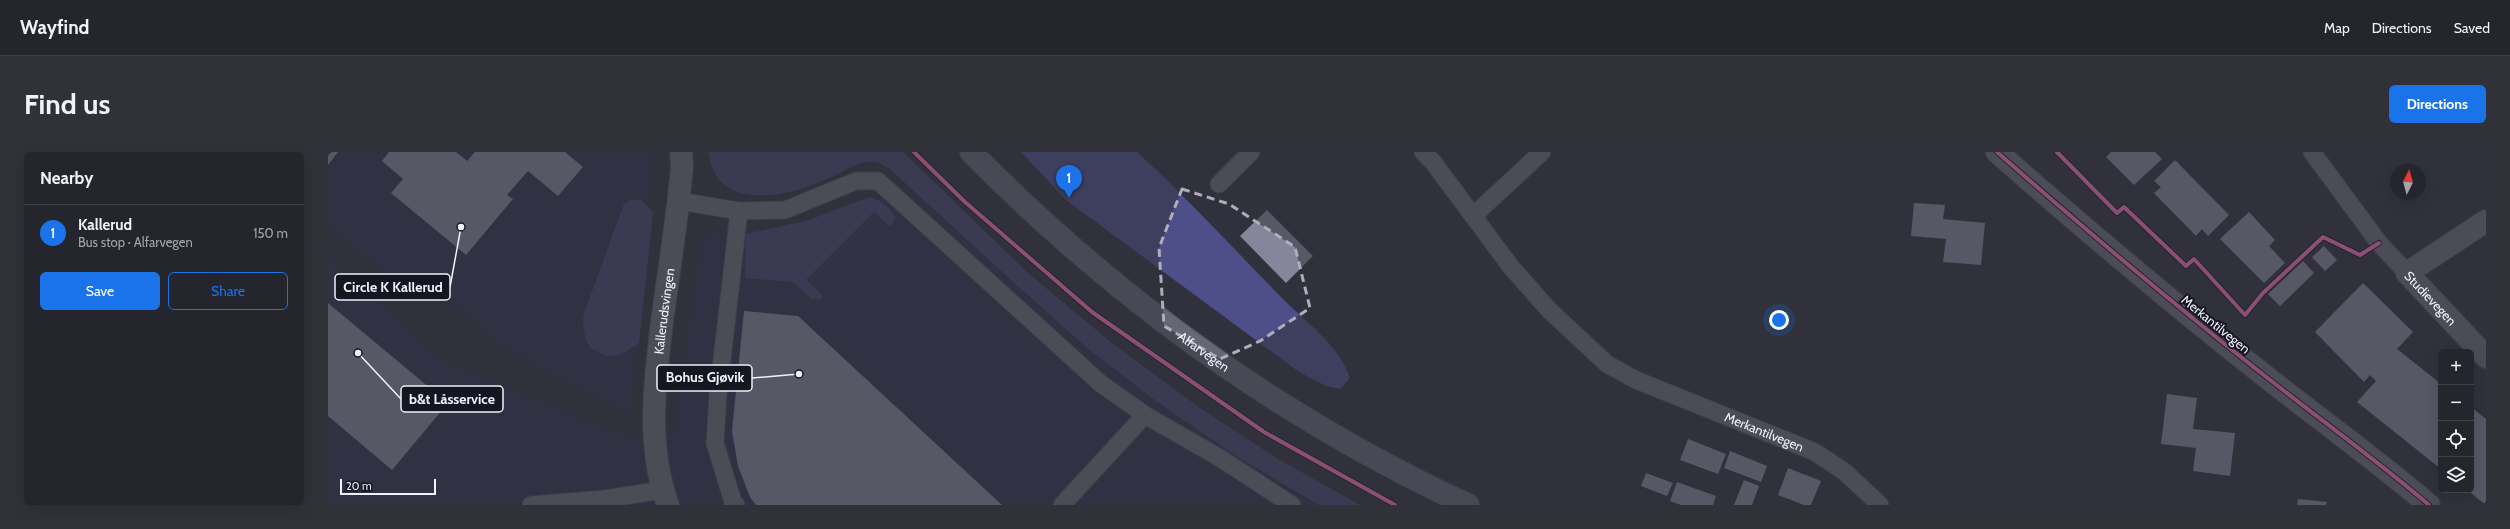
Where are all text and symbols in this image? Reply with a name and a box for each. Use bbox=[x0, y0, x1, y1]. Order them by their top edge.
text: Wayfind bbox=[20, 16, 89, 39]
text: Map bbox=[2324, 19, 2350, 37]
text: Directions bbox=[2372, 19, 2432, 37]
text: Saved bbox=[2454, 19, 2490, 37]
button: Directions bbox=[2389, 85, 2486, 123]
text: Find us bbox=[24, 87, 110, 121]
north arrow bbox=[2390, 164, 2426, 200]
pin: 1 bbox=[1056, 165, 1082, 198]
text: Nearby bbox=[40, 168, 93, 188]
text: Kallerud bbox=[78, 216, 132, 234]
text: 1 bbox=[51, 225, 55, 241]
text: 150 m bbox=[253, 225, 288, 241]
text: Bus stop · Alfarvegen bbox=[78, 234, 193, 250]
street label: Kallerudsvingen bbox=[650, 267, 677, 355]
street label: Studievegen bbox=[2401, 268, 2460, 329]
button: Save bbox=[40, 272, 160, 310]
button: Share bbox=[168, 272, 288, 310]
callout: Circle K Kallerud bbox=[335, 274, 450, 300]
text: Circle K Kallerud bbox=[343, 278, 443, 296]
street label: Merkantilvegen bbox=[2178, 291, 2254, 357]
your location bbox=[1769, 310, 1789, 330]
street label: Alfarvegen bbox=[1175, 328, 1233, 375]
map controls bbox=[2438, 349, 2474, 493]
button: + bbox=[2438, 349, 2474, 385]
callout: Bohus Gjøvik bbox=[657, 365, 752, 391]
text: Bohus Gjøvik bbox=[666, 368, 745, 386]
button: − bbox=[2438, 385, 2474, 421]
callout: b&t Låsservice bbox=[401, 386, 503, 412]
text: b&t Låsservice bbox=[409, 390, 495, 408]
street label: Merkantilvegen bbox=[1722, 409, 1806, 455]
button: locate bbox=[2438, 421, 2474, 457]
button: layers bbox=[2438, 457, 2474, 493]
scale bar bbox=[340, 477, 436, 496]
text: 20 m bbox=[346, 479, 372, 493]

